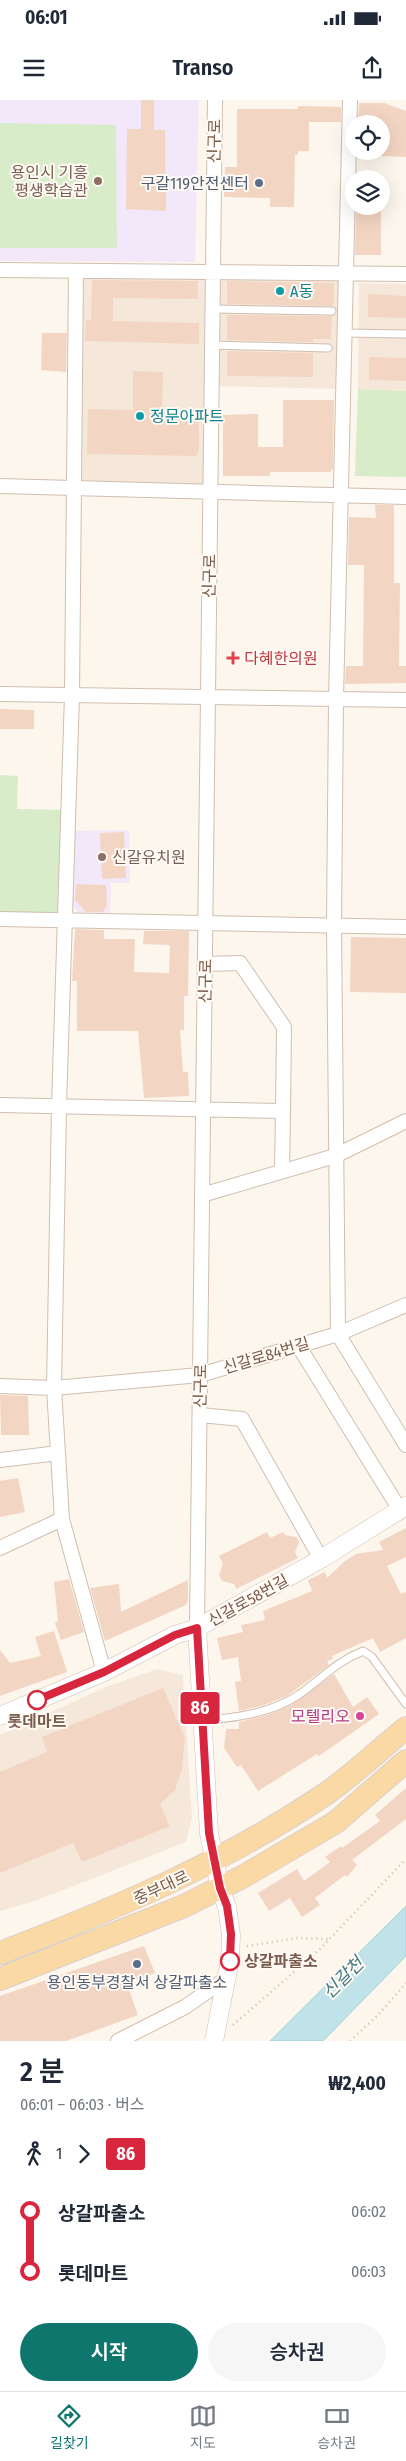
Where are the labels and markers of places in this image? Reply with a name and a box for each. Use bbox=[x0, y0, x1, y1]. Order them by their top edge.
place label: 용인시 기흥 평생학습관 bbox=[11, 163, 88, 200]
place label: 구갈119안전센터 bbox=[141, 174, 249, 193]
marker: 용인시 기흥 평생학습관 bbox=[92, 175, 104, 187]
marker: 구갈119안전센터 bbox=[253, 177, 265, 189]
place label: A동 bbox=[290, 282, 313, 301]
marker: A동 bbox=[274, 285, 286, 297]
place label: 정문아파트 bbox=[150, 407, 224, 426]
marker: 정문아파트 bbox=[134, 410, 146, 422]
place label: 다혜한의원 bbox=[244, 649, 318, 668]
marker: 다혜한의원 bbox=[226, 651, 240, 665]
place label: 신갈유치원 bbox=[112, 848, 186, 867]
marker: 신갈유치원 bbox=[96, 851, 108, 863]
marker: 롯데마트 bbox=[27, 1690, 47, 1710]
place label: 모텔리오 bbox=[291, 1707, 350, 1726]
marker: 모텔리오 bbox=[354, 1710, 366, 1722]
place label: 롯데마트 bbox=[8, 1712, 67, 1731]
marker: 상갈파출소 bbox=[220, 1951, 240, 1971]
place label: 상갈파출소 bbox=[244, 1952, 318, 1971]
marker: 용인동부경찰서 상갈파출소 bbox=[131, 1958, 143, 1970]
place label: 용인동부경찰서 상갈파출소 bbox=[47, 1973, 227, 1992]

